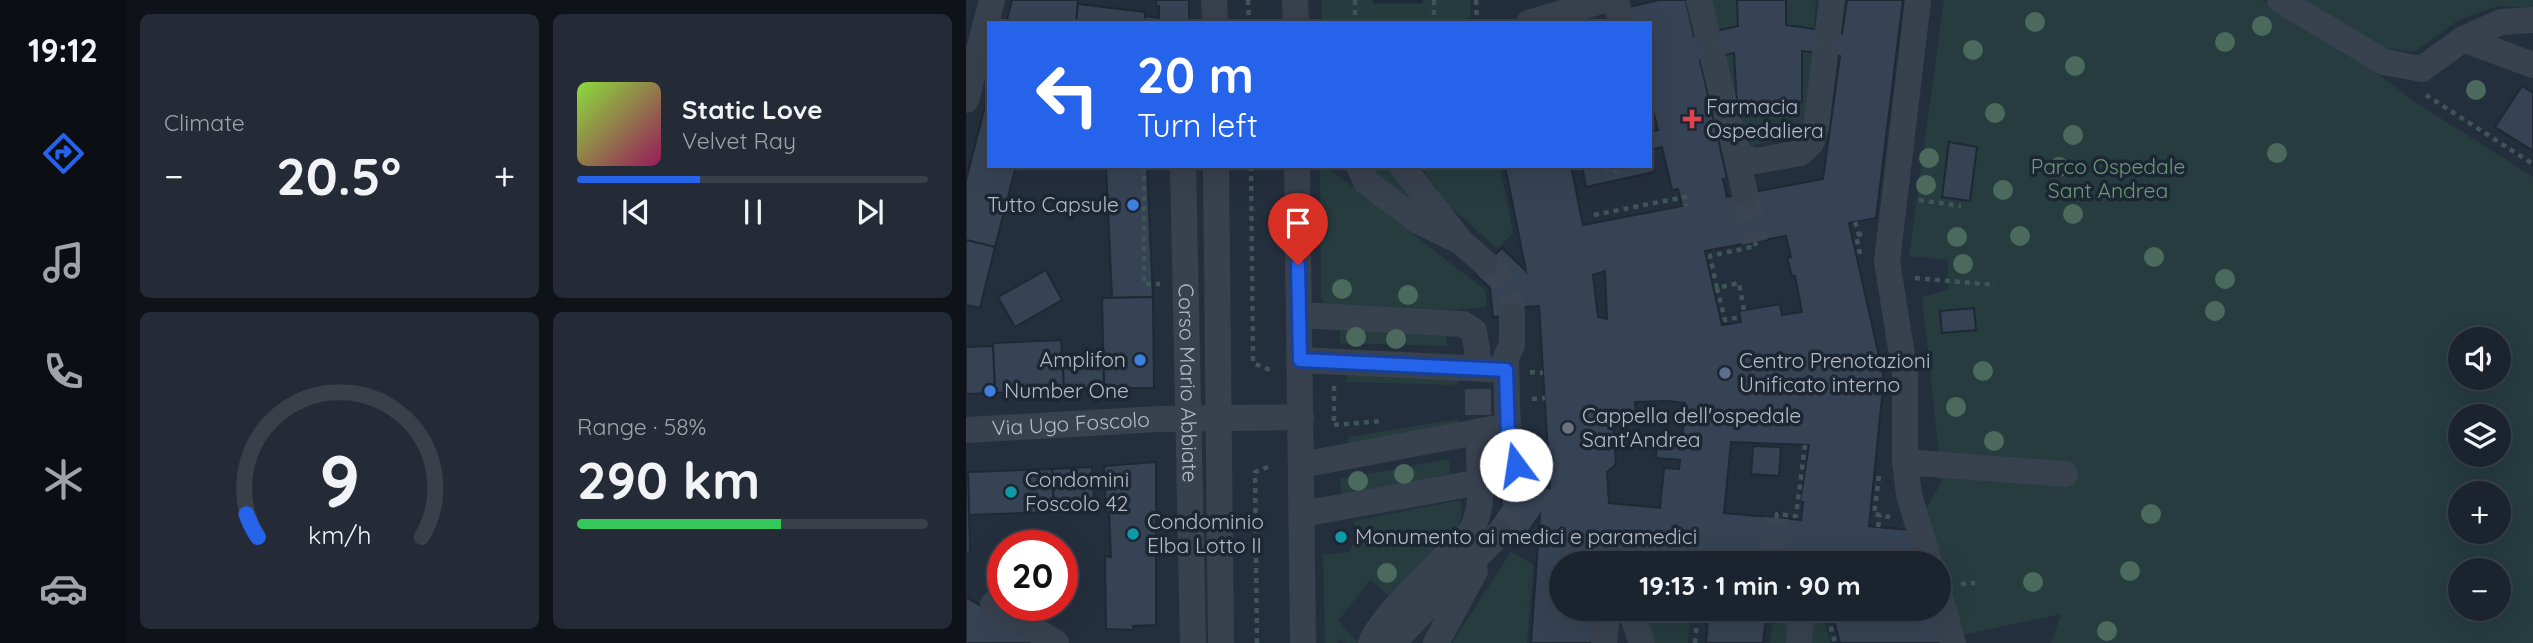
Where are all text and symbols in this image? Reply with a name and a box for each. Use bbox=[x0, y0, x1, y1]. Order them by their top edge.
text: 19:12 bbox=[28, 30, 98, 70]
text: 20 m bbox=[1137, 44, 1254, 105]
icon: left bbox=[1022, 49, 1113, 140]
text: Static Love bbox=[682, 93, 823, 126]
place label: Farmacia Ospedaliera bbox=[1706, 93, 1824, 143]
text: Turn left bbox=[1137, 105, 1258, 145]
text: Climate bbox=[164, 108, 245, 137]
marker: Farmacia Ospedaliera bbox=[1684, 111, 1700, 127]
text: Velvet Ray bbox=[682, 126, 796, 155]
icon: directions bbox=[39, 129, 88, 178]
text: 20.5° bbox=[276, 143, 401, 208]
text: − bbox=[164, 152, 184, 200]
text: + bbox=[494, 152, 515, 200]
park label: Parco Ospedale Sant Andrea bbox=[2031, 153, 2185, 203]
place label: Tutto Capsule bbox=[987, 191, 1119, 217]
icon: previous bbox=[617, 193, 655, 231]
icon: pause bbox=[734, 193, 772, 231]
icon: next bbox=[851, 193, 889, 231]
pin bbox=[1268, 193, 1328, 265]
marker: Tutto Capsule bbox=[1125, 197, 1141, 213]
icon: arrive bbox=[1279, 204, 1317, 242]
icon: music bbox=[39, 238, 88, 287]
street label: Corso Mario Abbiate bbox=[1173, 283, 1204, 483]
map controls bbox=[2448, 327, 2511, 621]
button: sound bbox=[2448, 327, 2511, 390]
place label: Amplifon bbox=[1040, 346, 1126, 372]
icon: phone bbox=[39, 347, 88, 396]
place label: Centro Prenotazioni Unificato interno bbox=[1739, 347, 1930, 397]
marker: Amplifon bbox=[1132, 352, 1148, 368]
marker: Centro Prenotazioni Unificato interno bbox=[1717, 365, 1733, 381]
place label: Number One bbox=[1004, 377, 1129, 403]
marker: Number One bbox=[982, 383, 998, 399]
place label: Cappella dell'ospedale Sant'Andrea bbox=[1582, 402, 1801, 452]
button: layers bbox=[2448, 404, 2511, 467]
street label: Via Ugo Foscolo bbox=[991, 406, 1150, 441]
text: Range · 58% bbox=[577, 412, 706, 441]
marker: Cappella dell'ospedale Sant'Andrea bbox=[1560, 420, 1576, 436]
position arrow bbox=[1479, 428, 1553, 502]
text: 9 bbox=[319, 434, 360, 525]
text: 290 km bbox=[577, 447, 760, 512]
icon: climate bbox=[39, 455, 88, 504]
place label: Condomini Foscolo 42 bbox=[1025, 466, 1129, 516]
button: + bbox=[2448, 481, 2511, 544]
marker: Condomini Foscolo 42 bbox=[1003, 484, 1019, 500]
place label: Condominio Elba Lotto II bbox=[1147, 508, 1264, 558]
text: km/h bbox=[308, 518, 371, 549]
place label: Monumento ai medici e paramedici bbox=[1355, 523, 1697, 549]
marker: Condominio Elba Lotto II bbox=[1125, 526, 1141, 542]
marker: Monumento ai medici e paramedici bbox=[1333, 529, 1349, 545]
speed limit sign: 20 bbox=[987, 530, 1078, 621]
button: − bbox=[2448, 558, 2511, 621]
icon: car bbox=[39, 564, 88, 613]
text: 19:13 · 1 min · 90 m bbox=[1639, 569, 1861, 602]

